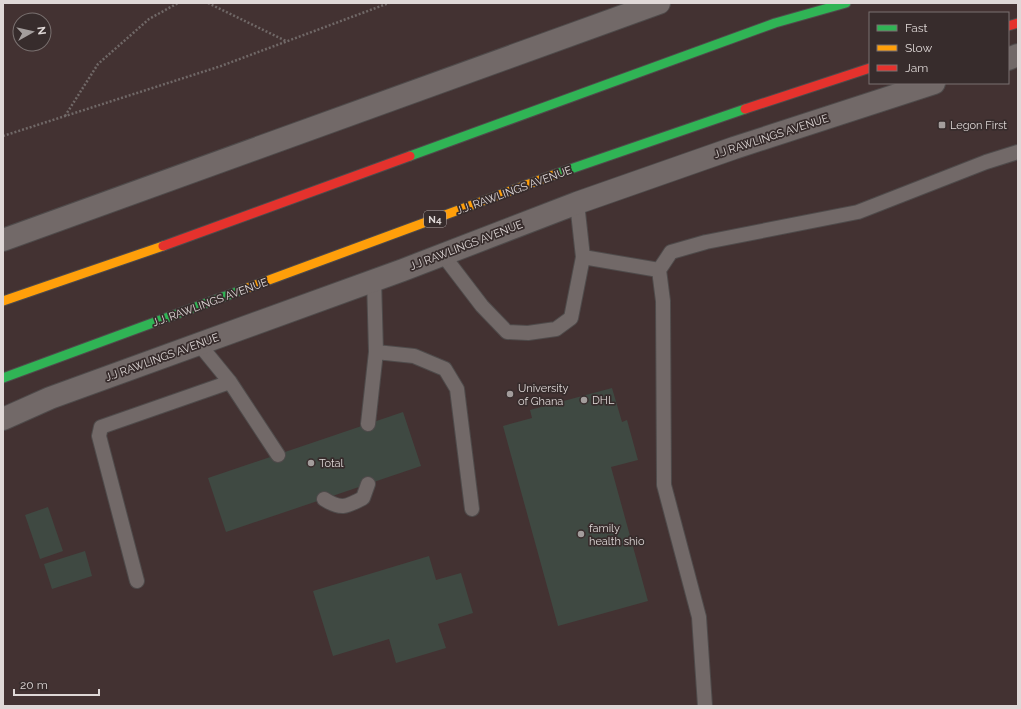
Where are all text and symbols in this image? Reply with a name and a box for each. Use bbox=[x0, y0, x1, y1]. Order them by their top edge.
north arrow bbox=[12, 12, 52, 52]
legend bbox=[869, 12, 1009, 84]
text: Fast bbox=[905, 21, 928, 35]
text: N bbox=[34, 26, 48, 36]
text: Slow bbox=[905, 41, 932, 55]
text: Jam bbox=[905, 61, 928, 75]
street label: J.J RAWLINGS AVENUE bbox=[712, 112, 830, 161]
place label: Legon First bbox=[950, 119, 1007, 132]
marker: Legon First bbox=[937, 120, 947, 130]
street label: J.J. RAWLINGS AVENUE bbox=[455, 163, 574, 217]
road number: N4 bbox=[424, 211, 446, 227]
street label: J.J RAWLINGS AVENUE bbox=[408, 218, 525, 273]
street label: J.J. RAWLINGS AVENUE bbox=[151, 275, 270, 329]
street label: J.J RAWLINGS AVENUE bbox=[104, 331, 221, 384]
place label: University of Ghana bbox=[518, 382, 568, 408]
marker: University of Ghana bbox=[505, 389, 515, 399]
place label: DHL bbox=[592, 394, 615, 407]
marker: DHL bbox=[579, 395, 589, 405]
place label: Total bbox=[319, 457, 344, 470]
marker: Total bbox=[306, 458, 316, 468]
place label: family health shio bbox=[589, 522, 645, 548]
marker: family health shio bbox=[576, 529, 586, 539]
scale bar bbox=[14, 671, 99, 697]
text: 20 m bbox=[20, 678, 48, 692]

